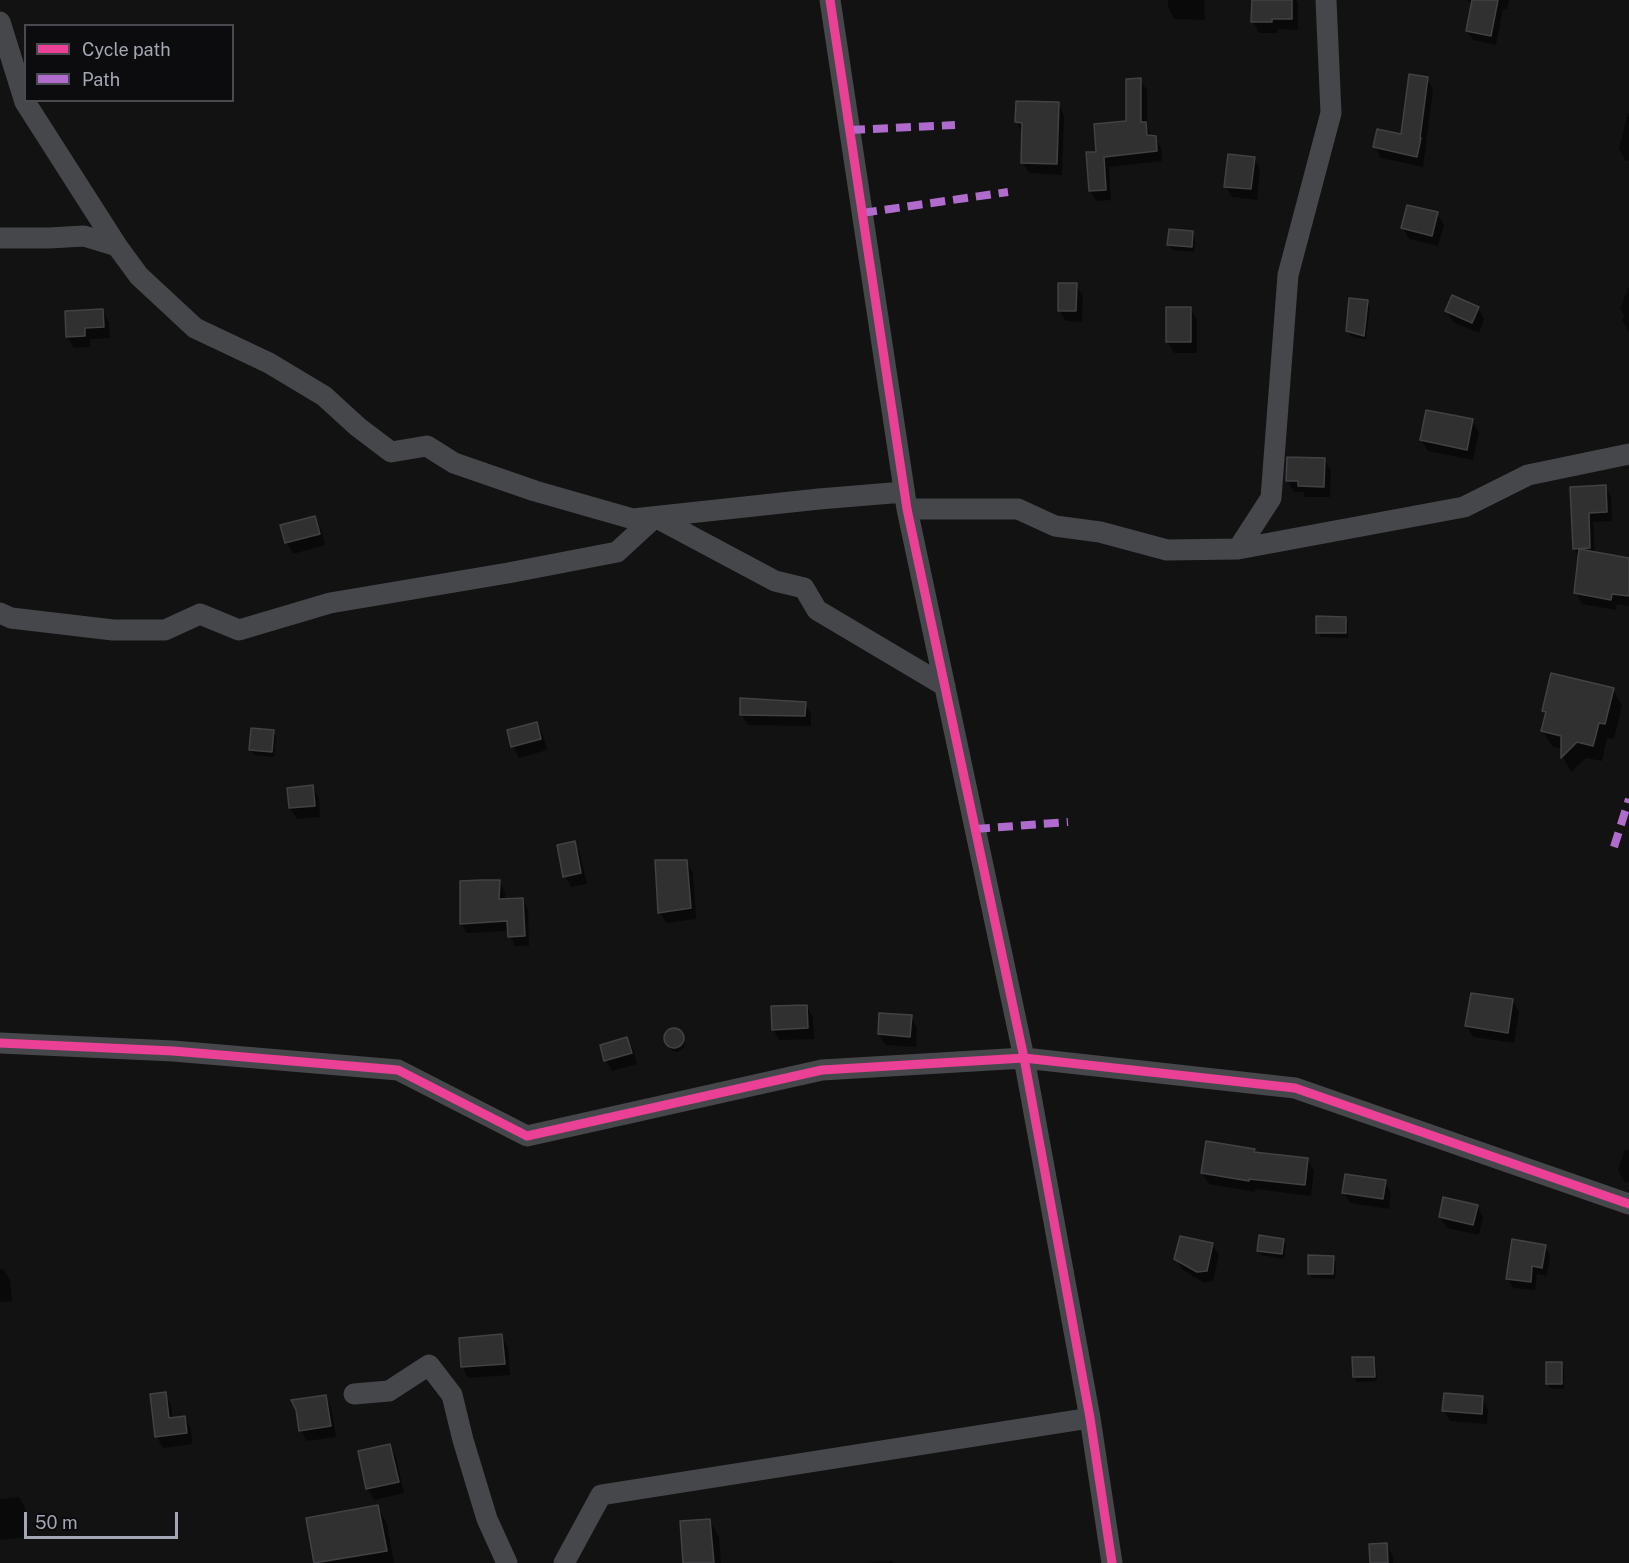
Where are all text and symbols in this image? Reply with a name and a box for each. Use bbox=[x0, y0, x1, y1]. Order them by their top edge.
legend bbox=[24, 24, 234, 102]
text: Cycle path bbox=[82, 39, 171, 60]
text: Path bbox=[82, 69, 120, 90]
scale bar bbox=[27, 1500, 182, 1538]
text: 50 m bbox=[35, 1512, 78, 1533]

